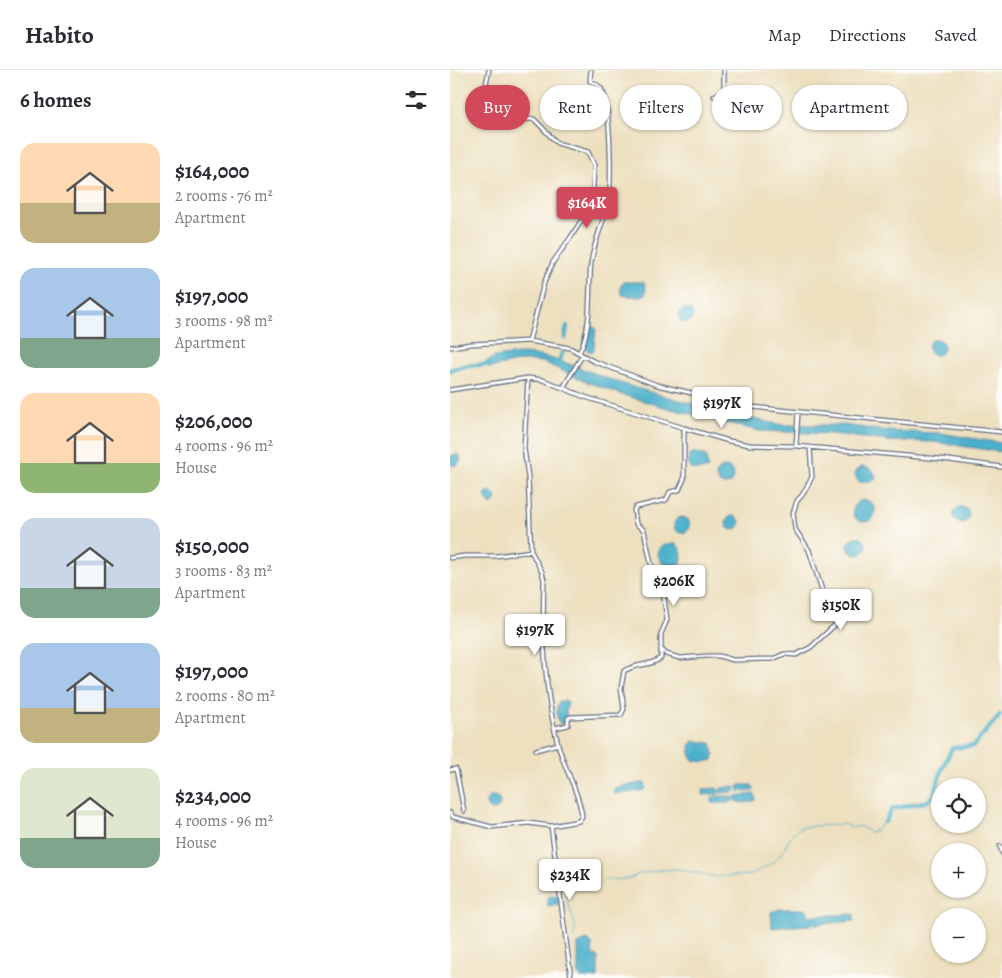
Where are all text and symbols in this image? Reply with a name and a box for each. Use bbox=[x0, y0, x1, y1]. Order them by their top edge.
text: Habito bbox=[25, 19, 94, 51]
text: Map bbox=[768, 23, 801, 47]
text: Directions bbox=[829, 23, 906, 47]
text: Saved bbox=[934, 23, 977, 47]
chip: Buy bbox=[465, 85, 530, 130]
chip: Rent bbox=[540, 85, 610, 130]
chip: Filters bbox=[620, 85, 702, 130]
chip: New bbox=[712, 85, 782, 130]
chip: Apartment bbox=[792, 85, 907, 130]
text: 6 homes bbox=[20, 86, 92, 114]
icon: filters bbox=[402, 86, 430, 114]
text: $164,000 bbox=[175, 157, 249, 185]
icon: home bbox=[60, 163, 120, 223]
text: 2 rooms · 76 m² bbox=[175, 185, 273, 207]
pin: $164K bbox=[552, 186, 622, 229]
text: $164K bbox=[568, 192, 606, 214]
text: Apartment bbox=[175, 207, 246, 229]
text: $197,000 bbox=[175, 282, 248, 310]
icon: home bbox=[60, 288, 120, 348]
text: 3 rooms · 98 m² bbox=[175, 310, 273, 332]
text: Apartment bbox=[175, 332, 246, 354]
pin: $197K bbox=[687, 386, 757, 429]
text: $197K bbox=[703, 392, 741, 414]
text: $206,000 bbox=[175, 407, 253, 435]
icon: home bbox=[60, 413, 120, 473]
text: 4 rooms · 96 m² bbox=[175, 435, 273, 457]
text: House bbox=[175, 457, 217, 479]
text: $150,000 bbox=[175, 532, 249, 560]
icon: home bbox=[60, 538, 120, 598]
text: 3 rooms · 83 m² bbox=[175, 560, 272, 582]
pin: $206K bbox=[639, 564, 709, 607]
text: $206K bbox=[653, 570, 695, 592]
text: Apartment bbox=[175, 582, 246, 604]
pin: $150K bbox=[806, 588, 876, 631]
text: $150K bbox=[822, 594, 860, 616]
pin: $197K bbox=[500, 614, 570, 656]
text: $197K bbox=[516, 619, 554, 641]
text: $197,000 bbox=[175, 657, 248, 685]
icon: home bbox=[60, 663, 120, 723]
text: 2 rooms · 80 m² bbox=[175, 685, 275, 707]
text: Apartment bbox=[175, 707, 246, 729]
map controls bbox=[931, 778, 986, 963]
button: locate bbox=[931, 778, 986, 833]
text: $234,000 bbox=[175, 782, 251, 810]
icon: home bbox=[60, 788, 120, 848]
text: 4 rooms · 96 m² bbox=[175, 810, 273, 832]
text: House bbox=[175, 832, 217, 854]
button: + bbox=[931, 843, 986, 898]
pin: $234K bbox=[535, 858, 605, 901]
text: $234K bbox=[550, 864, 590, 886]
button: − bbox=[931, 908, 986, 963]

